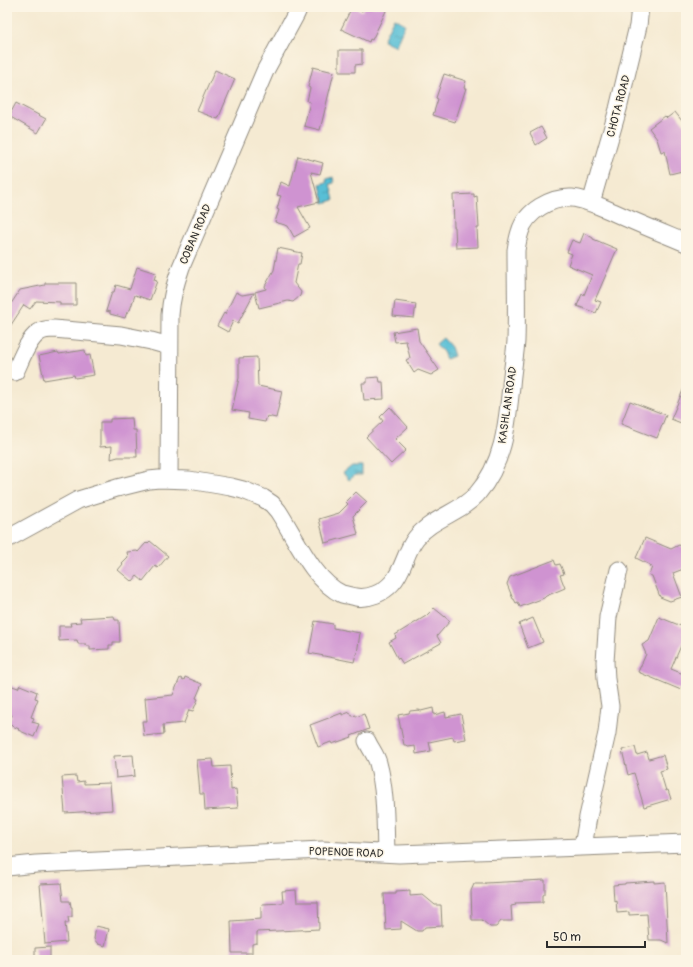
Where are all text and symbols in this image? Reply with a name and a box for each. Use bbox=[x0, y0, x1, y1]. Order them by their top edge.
street label: CHOTA ROAD bbox=[604, 74, 633, 138]
street label: COBAN ROAD bbox=[177, 202, 214, 266]
street label: KASHLAN ROAD bbox=[496, 366, 519, 444]
street label: POPENOE ROAD bbox=[308, 845, 384, 860]
scale bar bbox=[547, 923, 645, 949]
text: 50 m bbox=[553, 930, 581, 945]

